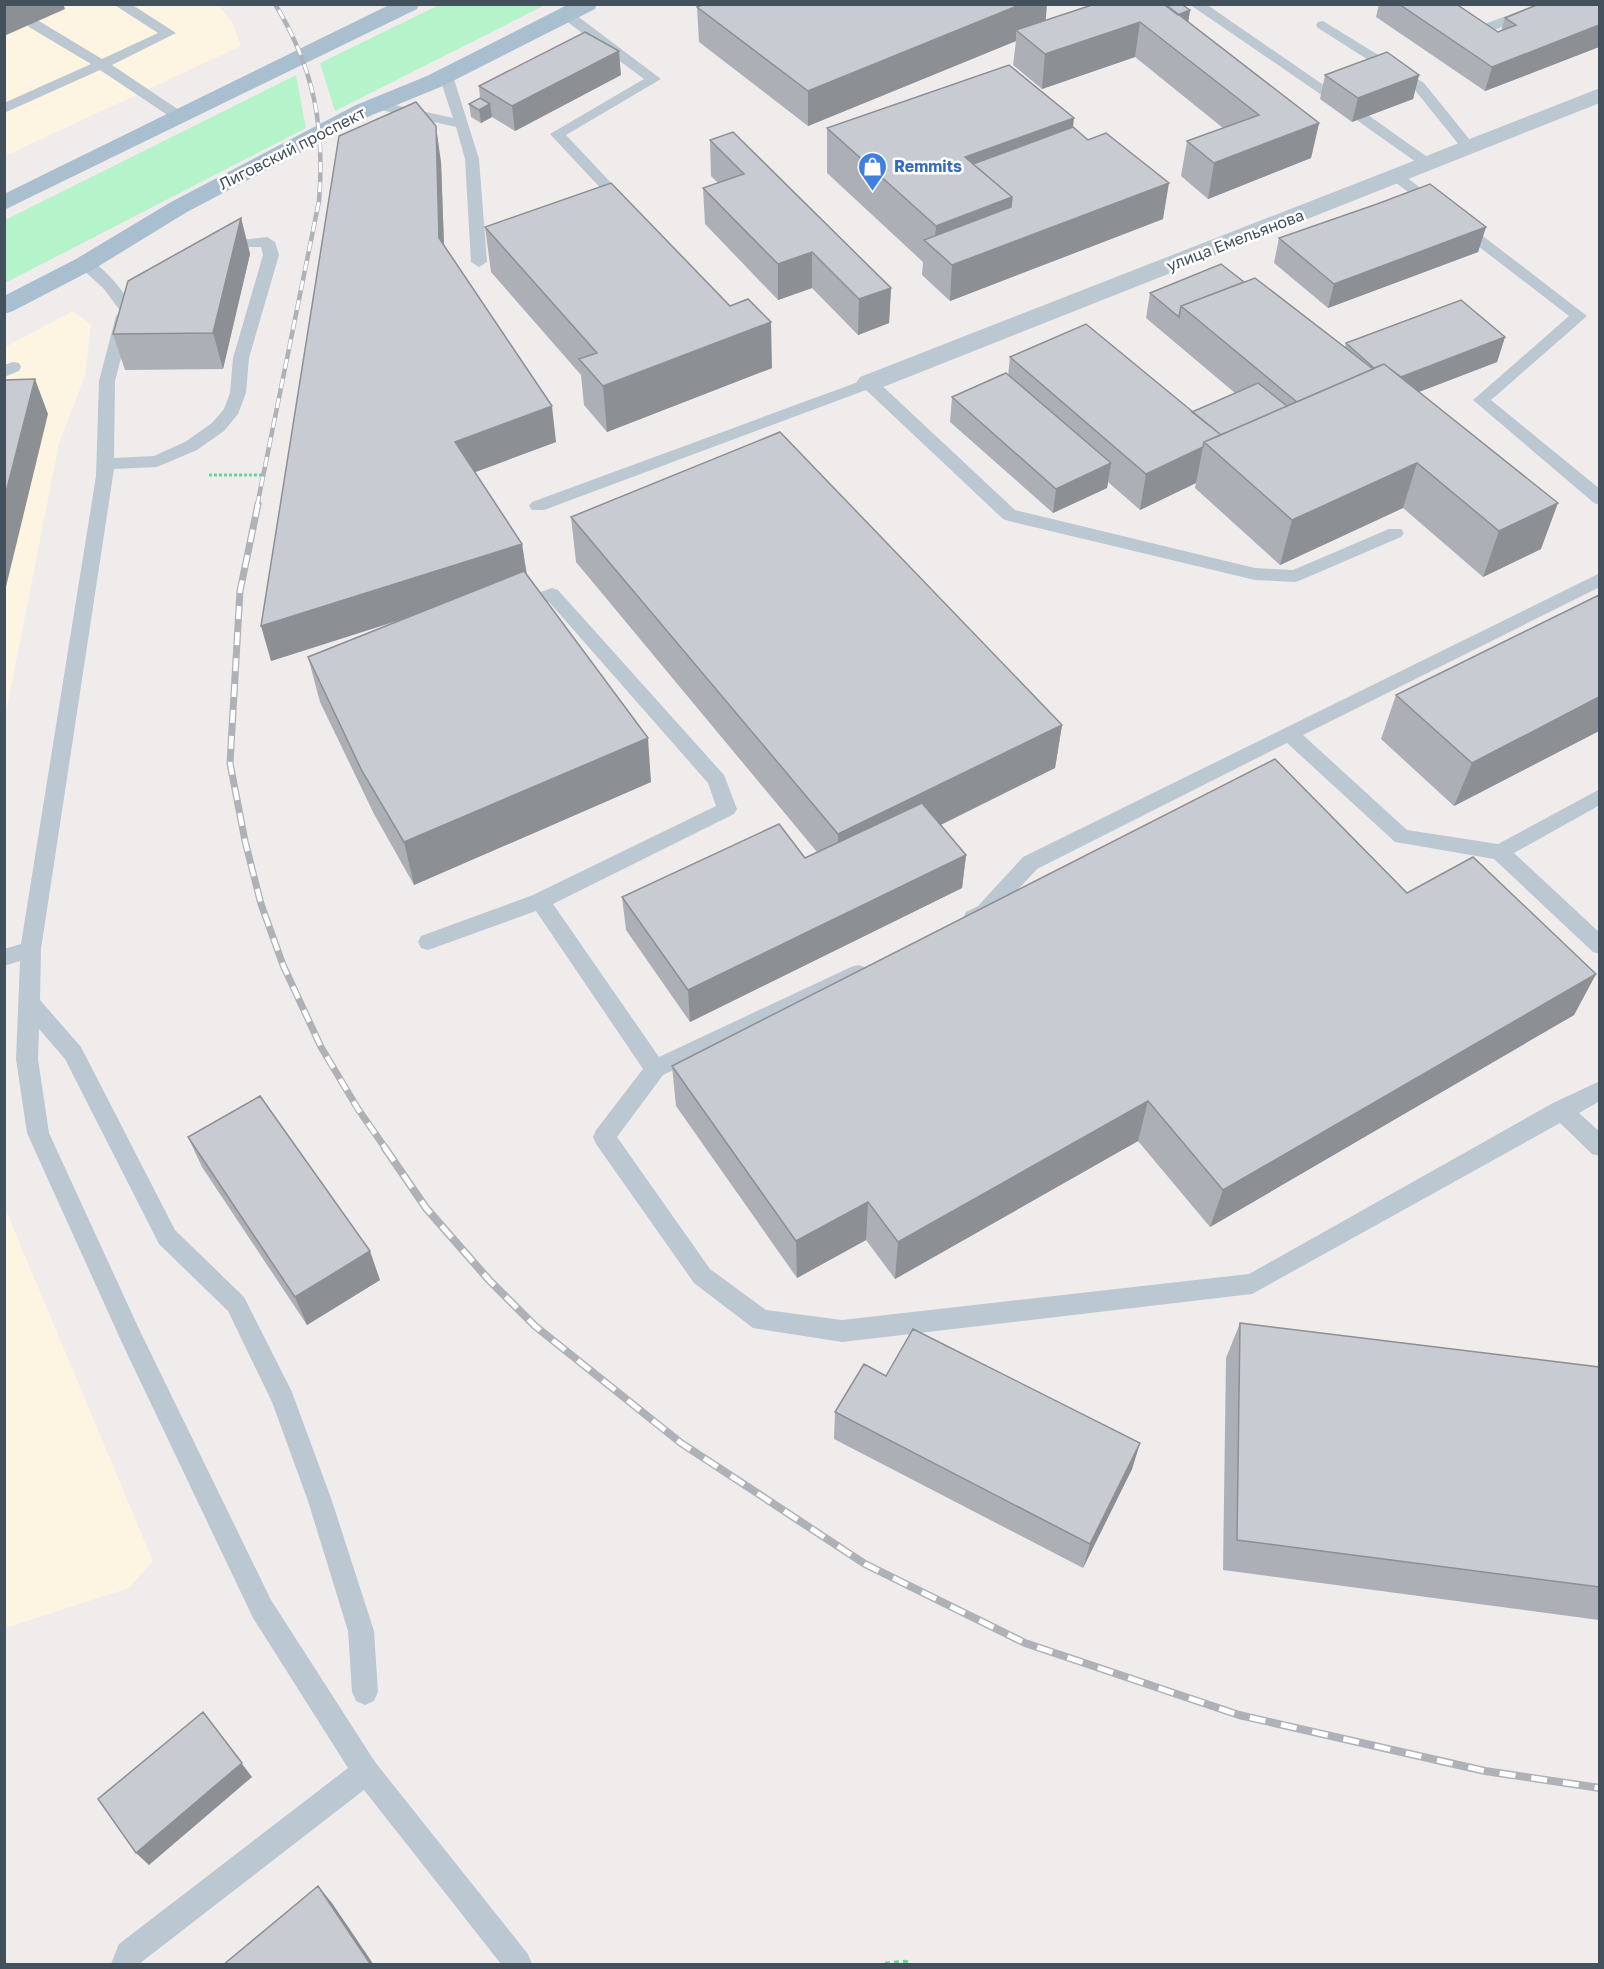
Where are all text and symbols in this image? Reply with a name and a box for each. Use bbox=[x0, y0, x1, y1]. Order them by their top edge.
street label: Лиговский проспект bbox=[215, 102, 369, 194]
shop icon: Remmits bbox=[857, 150, 889, 192]
place label: Remmits bbox=[894, 156, 962, 176]
street label: улица Емельянова bbox=[1163, 205, 1307, 275]

